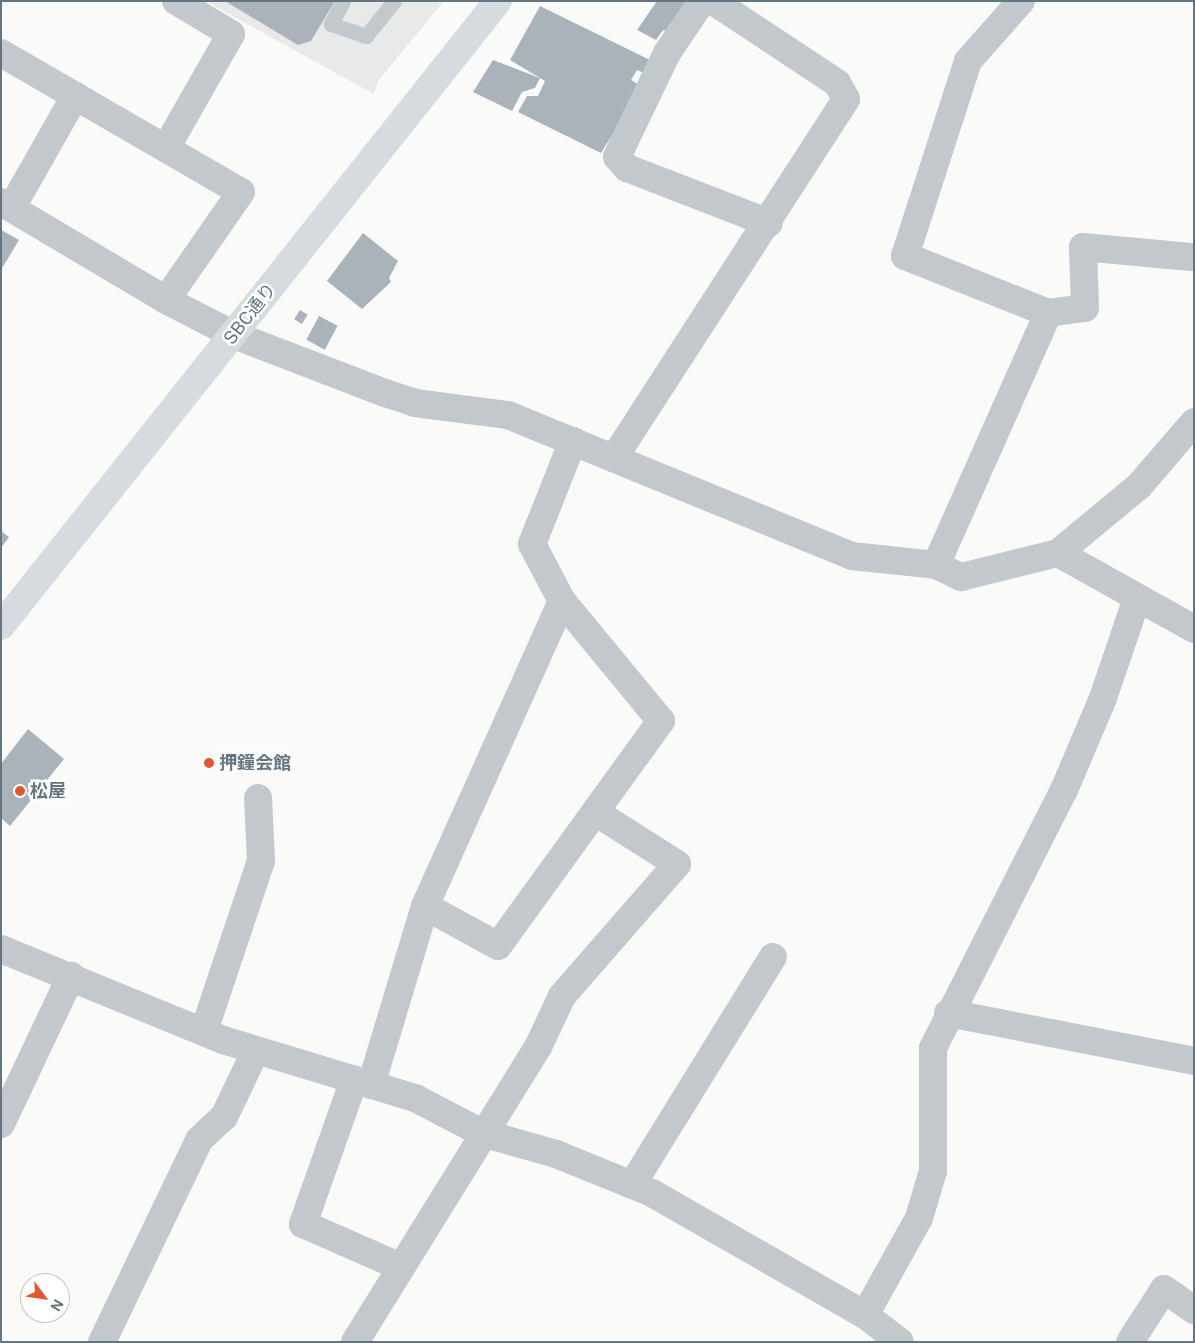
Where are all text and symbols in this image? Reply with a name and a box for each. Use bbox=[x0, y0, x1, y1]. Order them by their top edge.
street label: SBC通り bbox=[219, 279, 281, 349]
place label: 押鐘会館 bbox=[219, 752, 291, 774]
marker: 押鐘会館 bbox=[203, 757, 215, 769]
place label: 松屋 bbox=[30, 780, 66, 802]
marker: 松屋 bbox=[14, 785, 26, 797]
north arrow bbox=[20, 1273, 70, 1323]
text: N bbox=[47, 1296, 67, 1314]

